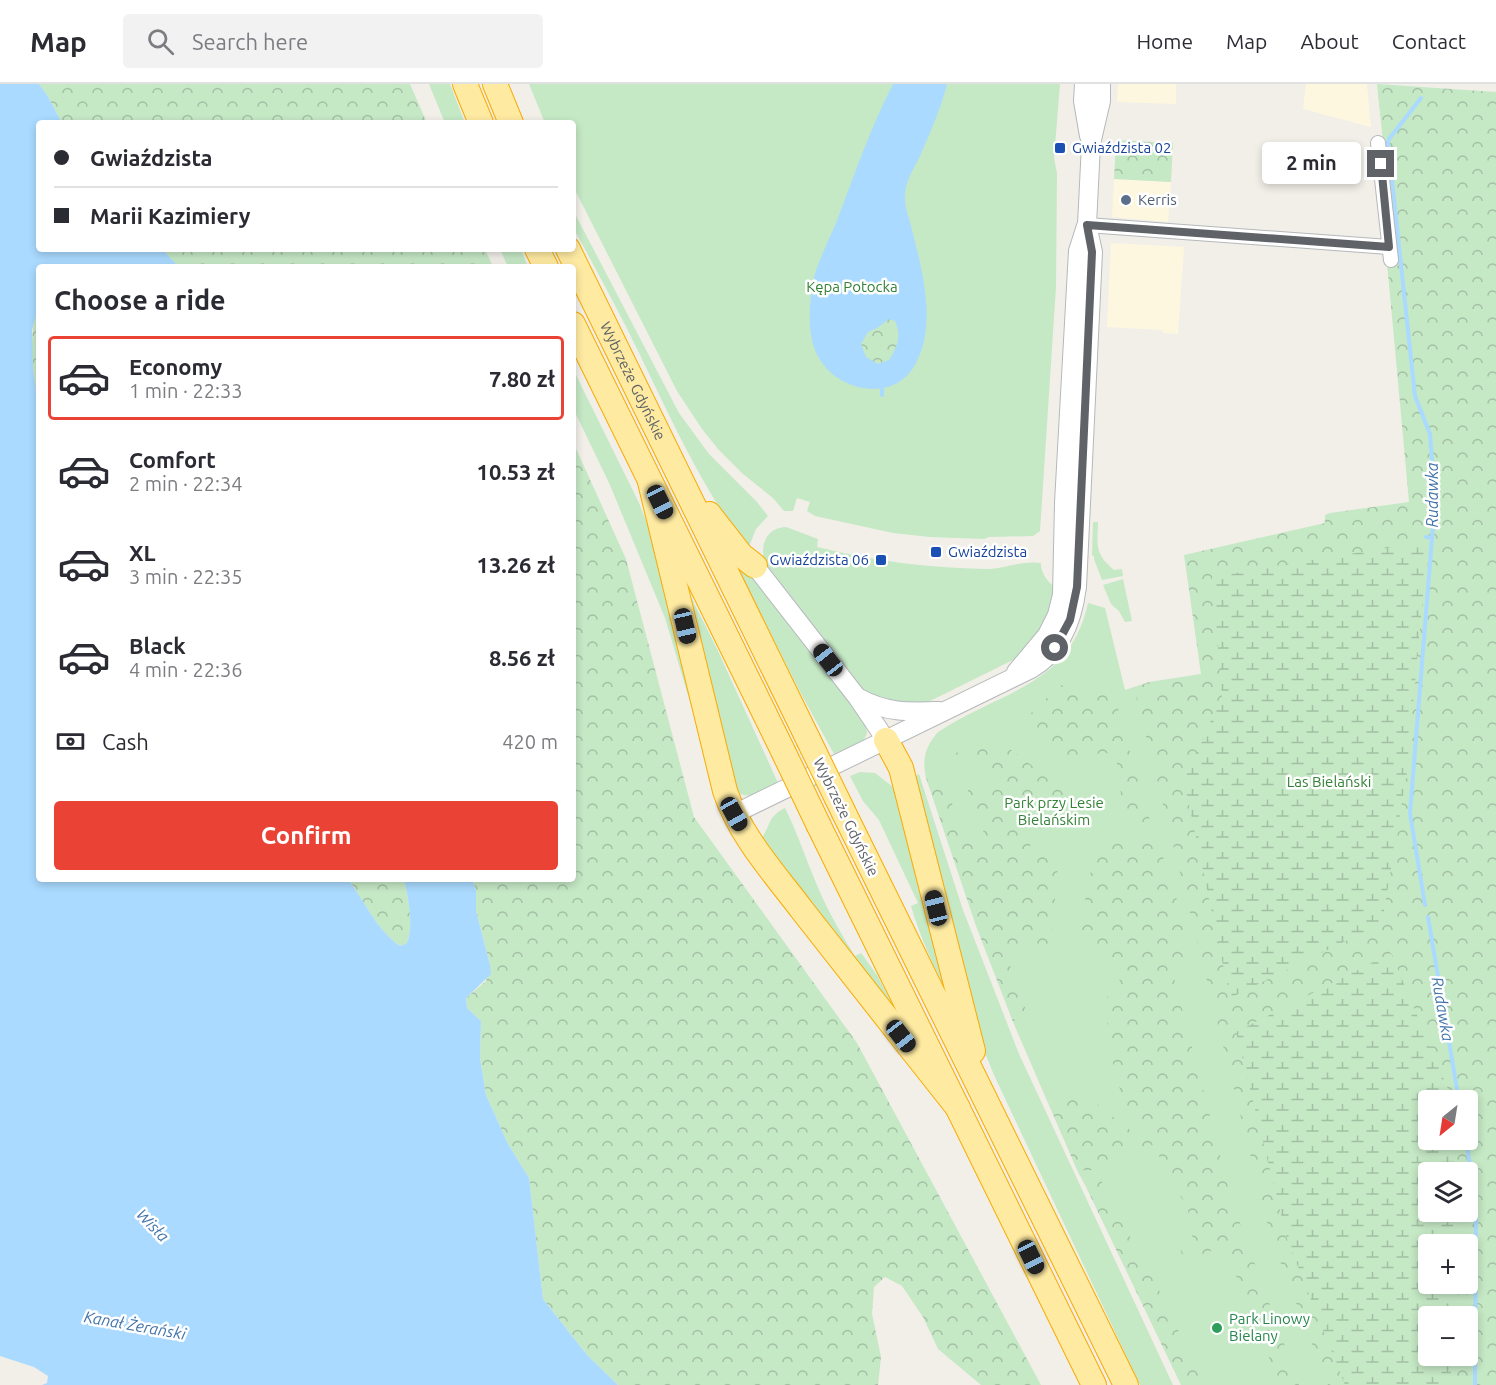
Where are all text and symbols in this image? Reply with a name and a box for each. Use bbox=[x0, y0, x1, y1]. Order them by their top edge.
search box bbox=[123, 14, 543, 68]
icon: search bbox=[144, 25, 177, 58]
text: Map bbox=[30, 26, 87, 57]
text: Search here bbox=[192, 29, 308, 54]
text: Home bbox=[1136, 29, 1193, 53]
text: Map bbox=[1226, 29, 1267, 53]
text: About bbox=[1300, 29, 1359, 53]
text: Contact bbox=[1392, 29, 1466, 53]
place label: Gwiaździsta 02 bbox=[1072, 139, 1171, 156]
marker: Gwiaździsta 02 bbox=[1053, 141, 1067, 155]
callout: 2 min bbox=[1261, 143, 1360, 185]
text: Gwiaździsta bbox=[90, 145, 213, 170]
route end bbox=[1367, 150, 1394, 177]
text: 2 min bbox=[1286, 151, 1337, 174]
place label: Kerris bbox=[1138, 191, 1177, 208]
marker: Kerris bbox=[1119, 193, 1133, 207]
text: Marii Kazimiery bbox=[90, 203, 250, 228]
park label: Kępa Potocka bbox=[806, 278, 898, 295]
text: Choose a ride bbox=[54, 285, 226, 315]
street label: Wybrzeże Gdyńskie bbox=[597, 319, 669, 443]
icon: car bbox=[57, 351, 111, 405]
text: Economy bbox=[129, 354, 222, 379]
text: 7.80 zł bbox=[489, 366, 555, 391]
text: 1 min · 22:33 bbox=[129, 379, 243, 402]
icon: car bbox=[57, 444, 111, 498]
text: Comfort bbox=[129, 447, 216, 472]
text: 10.53 zł bbox=[476, 459, 555, 484]
water label: Rudawka bbox=[1423, 462, 1441, 527]
text: 2 min · 22:34 bbox=[129, 472, 243, 495]
car bbox=[644, 482, 676, 522]
icon: car bbox=[57, 537, 111, 591]
text: XL bbox=[129, 540, 156, 565]
place label: Gwiaździsta bbox=[948, 543, 1027, 560]
marker: Gwiaździsta bbox=[929, 545, 943, 559]
place label: Gwiaździsta 06 bbox=[770, 551, 869, 568]
text: 13.26 zł bbox=[476, 552, 555, 577]
marker: Gwiaździsta 06 bbox=[874, 553, 888, 567]
text: 3 min · 22:35 bbox=[129, 565, 243, 588]
car bbox=[672, 606, 698, 646]
icon: car bbox=[57, 630, 111, 684]
text: Black bbox=[129, 633, 186, 658]
route start bbox=[1041, 634, 1068, 661]
car bbox=[810, 640, 846, 680]
text: 8.56 zł bbox=[489, 645, 555, 670]
text: 4 min · 22:36 bbox=[129, 658, 243, 681]
icon: cash bbox=[54, 725, 87, 758]
text: Cash bbox=[102, 729, 149, 754]
text: 420 m bbox=[502, 730, 558, 753]
street label: Wybrzeże Gdyńskie bbox=[810, 755, 883, 879]
park label: Las Bielański bbox=[1287, 773, 1371, 790]
car bbox=[717, 794, 751, 834]
park label: Park przy Lesie Bielańskim bbox=[1004, 794, 1104, 828]
button: Confirm bbox=[54, 801, 558, 870]
car bbox=[923, 888, 949, 928]
water label: Rudawka bbox=[1429, 975, 1458, 1043]
car bbox=[883, 1016, 919, 1056]
north arrow bbox=[1418, 1090, 1478, 1150]
map controls bbox=[1418, 1090, 1478, 1366]
button: layers bbox=[1418, 1162, 1478, 1222]
water label: Wisła bbox=[133, 1205, 173, 1245]
button: + bbox=[1418, 1234, 1478, 1294]
car bbox=[1015, 1237, 1047, 1277]
button: − bbox=[1418, 1306, 1478, 1366]
water label: Kanał Żerański bbox=[83, 1307, 188, 1343]
place label: Park Linowy Bielany bbox=[1229, 1310, 1310, 1344]
marker: Park Linowy Bielany bbox=[1210, 1321, 1224, 1335]

